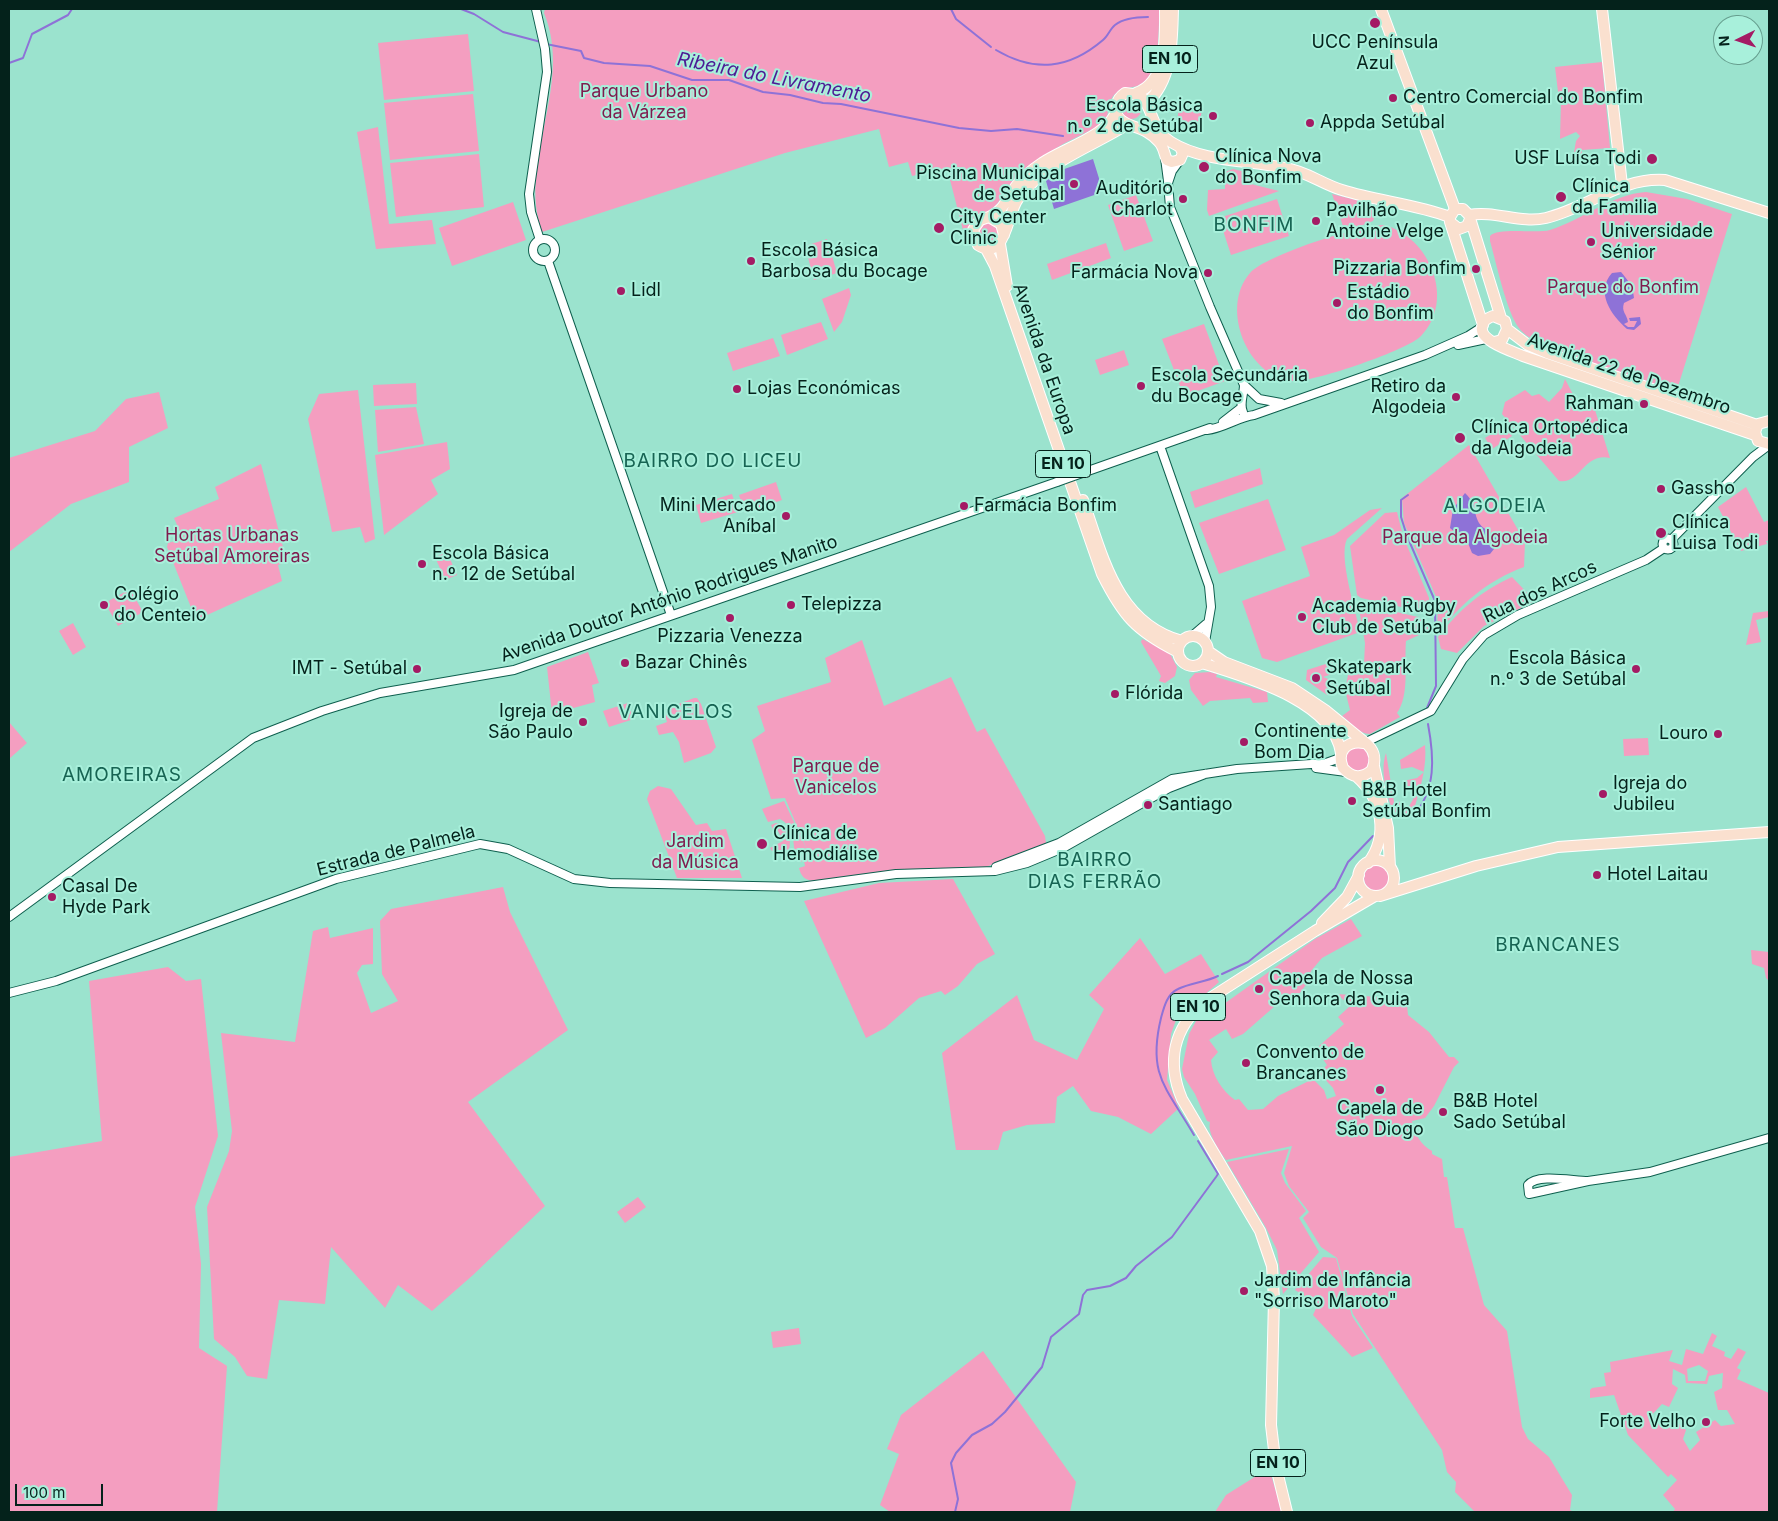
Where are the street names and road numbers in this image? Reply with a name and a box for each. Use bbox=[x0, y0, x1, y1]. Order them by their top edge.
road number: EN 10 bbox=[1142, 46, 1198, 72]
street label: Avenida da Europa bbox=[1008, 280, 1080, 438]
street label: Avenida 22 de Dezembro bbox=[1524, 329, 1734, 419]
road number: EN 10 bbox=[1036, 450, 1090, 478]
street label: Avenida Doutor António Rodrigues Manito bbox=[498, 531, 840, 667]
street label: Rua dos Arcos bbox=[1480, 556, 1600, 628]
street label: Estrada de Palmela bbox=[315, 821, 477, 881]
road number: EN 10 bbox=[1170, 994, 1226, 1020]
road number: EN 10 bbox=[1250, 1450, 1306, 1476]

